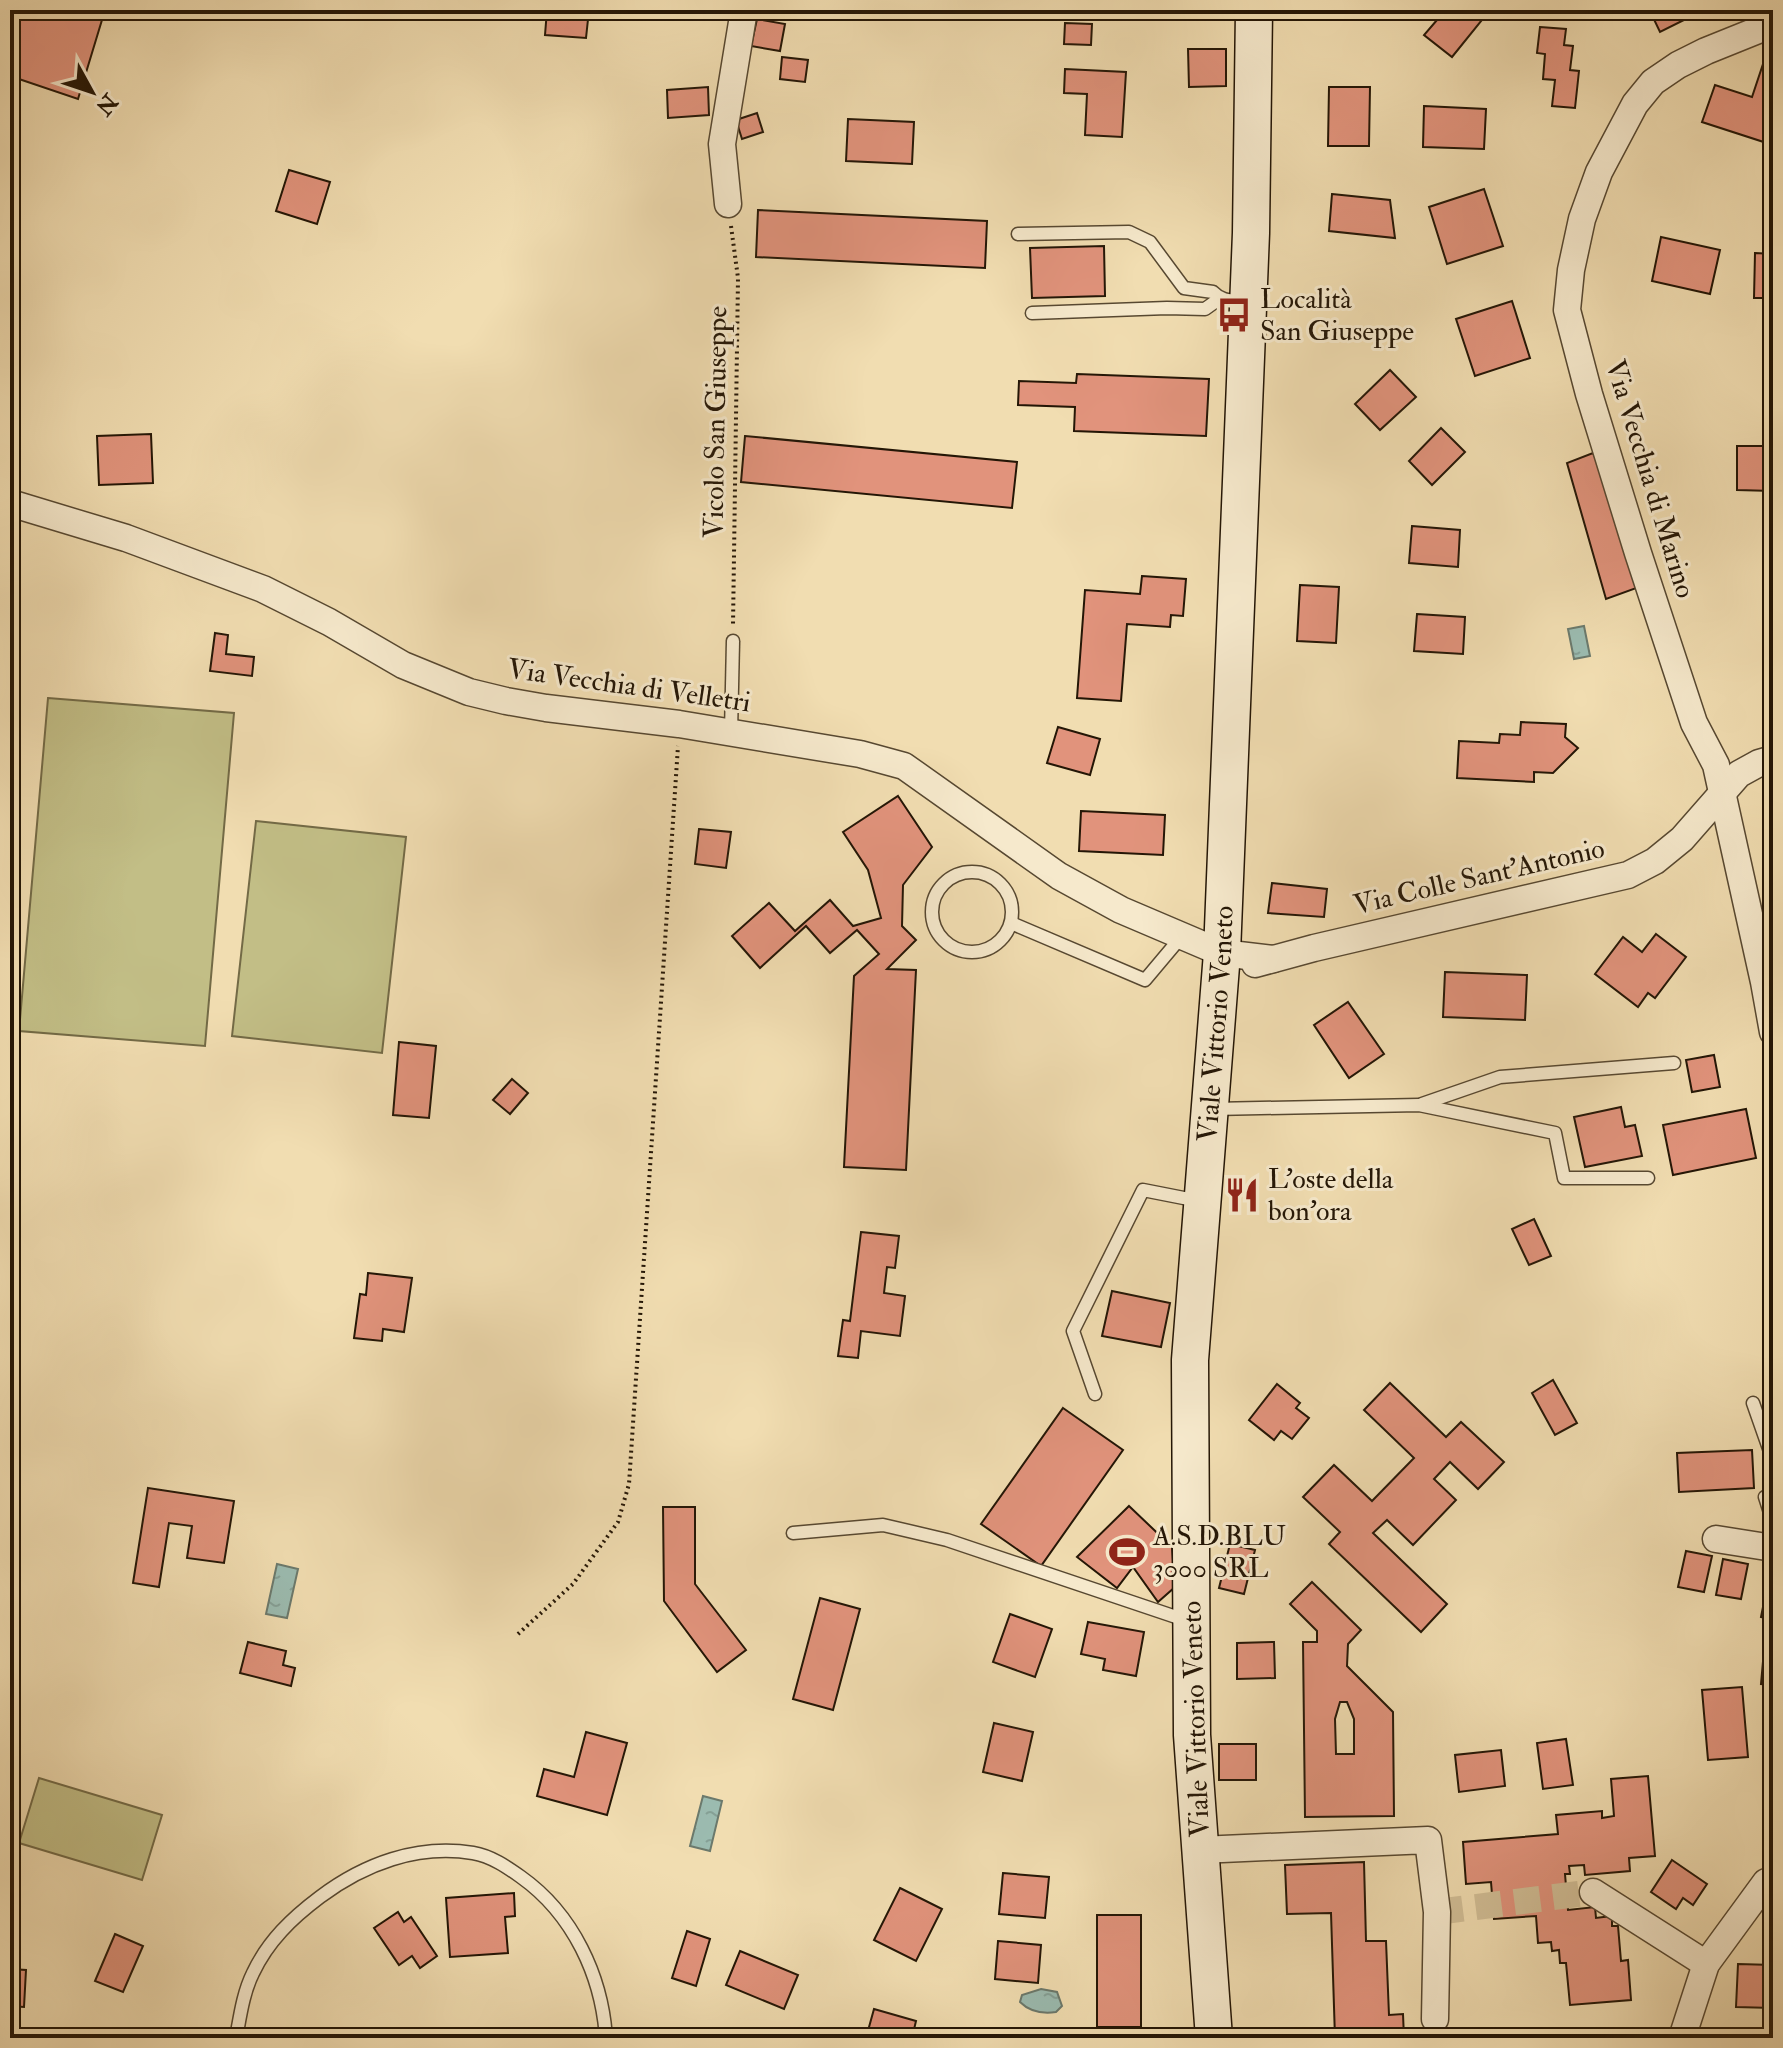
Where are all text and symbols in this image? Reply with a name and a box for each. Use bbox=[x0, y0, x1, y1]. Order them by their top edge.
north arrow bbox=[52, 52, 132, 132]
text: N bbox=[89, 87, 124, 121]
place label: Località San Giuseppe bbox=[1260, 282, 1414, 349]
bus stop icon: Località San Giuseppe bbox=[1215, 296, 1253, 334]
street label: Vicolo San Giuseppe bbox=[696, 305, 736, 538]
street label: Via Vecchia di Marino bbox=[1597, 356, 1703, 602]
street label: Via Vecchia di Velletri bbox=[505, 652, 753, 720]
street label: Via Colle Sant'Antonio bbox=[1350, 831, 1608, 923]
street label: Viale Vittorio Veneto bbox=[1190, 905, 1241, 1143]
place label: L’oste della bon’ora bbox=[1268, 1162, 1394, 1229]
restaurant icon: L’oste della bon’ora bbox=[1223, 1176, 1261, 1214]
place label: A.S.D.BLU 3000 SRL bbox=[1152, 1519, 1286, 1586]
sports icon: A.S.D.BLU 3000 SRL bbox=[1108, 1533, 1146, 1571]
street label: Viale Vittorio Veneto bbox=[1174, 1600, 1218, 1838]

